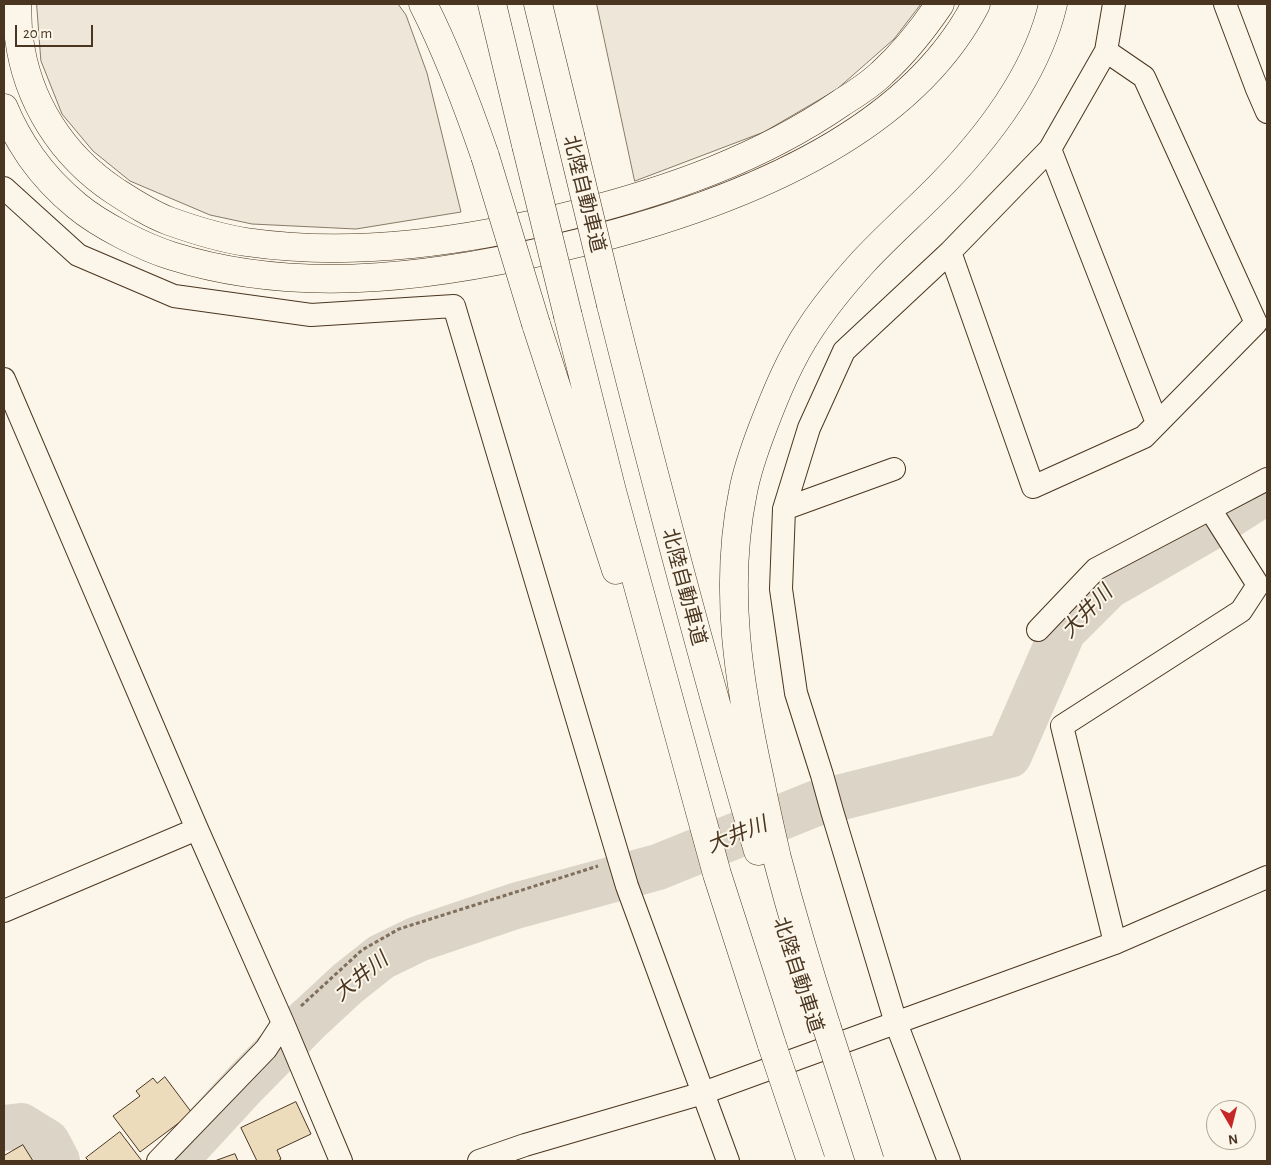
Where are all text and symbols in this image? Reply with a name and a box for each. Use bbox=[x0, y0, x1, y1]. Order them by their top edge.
scale bar bbox=[18, 15, 95, 47]
text: 20 m bbox=[23, 26, 52, 41]
street label: 北陸自動車道 bbox=[558, 133, 610, 255]
street label: 北陸自動車道 bbox=[657, 526, 711, 648]
water label: 大井川 bbox=[1056, 581, 1118, 643]
water label: 大井川 bbox=[703, 812, 771, 858]
street label: 北陸自動車道 bbox=[768, 914, 828, 1036]
water label: 大井川 bbox=[329, 947, 393, 1007]
north arrow bbox=[1206, 1100, 1256, 1150]
text: N bbox=[1227, 1131, 1239, 1146]

